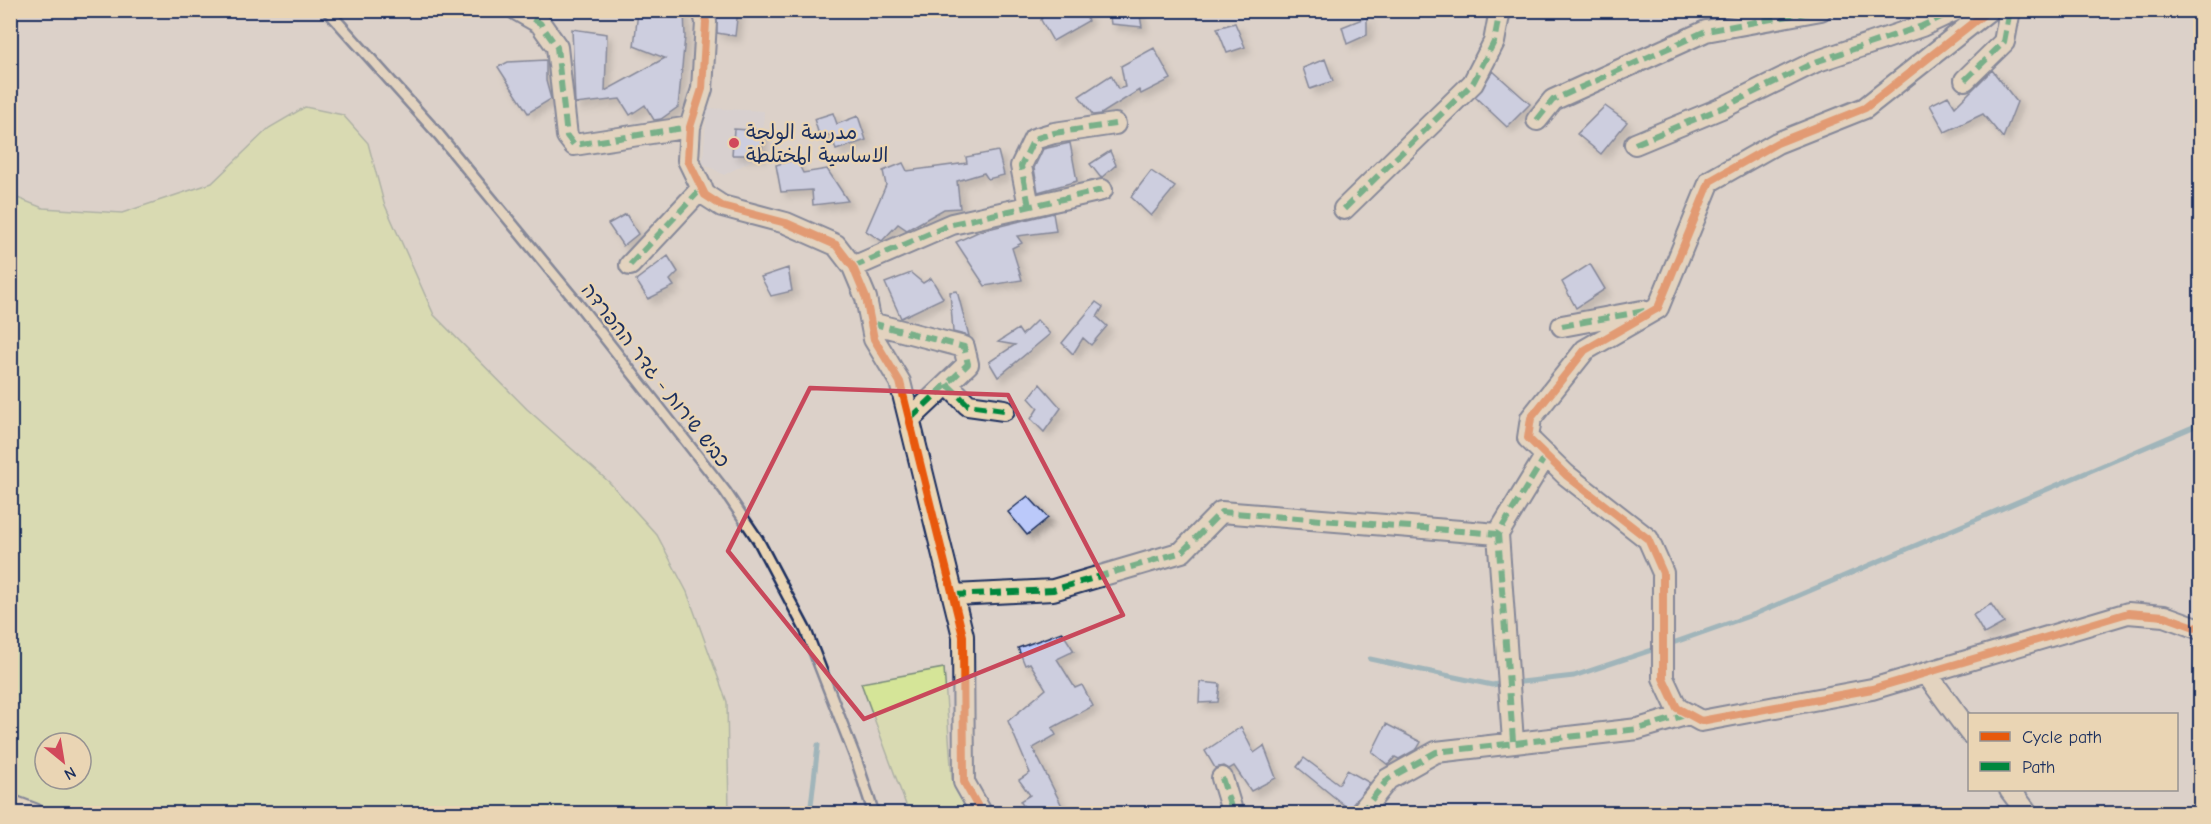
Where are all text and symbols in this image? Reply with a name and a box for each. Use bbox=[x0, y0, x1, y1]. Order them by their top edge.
place label: مدرسة الولجة الاساسية المختلطة bbox=[746, 121, 888, 167]
marker: مدرسة الولجة الاساسية المختلطة bbox=[727, 136, 741, 150]
street label: כביש שירות - גדר ההפרדה bbox=[577, 279, 735, 472]
legend bbox=[1968, 713, 2178, 791]
text: Cycle path bbox=[2022, 727, 2102, 748]
north arrow bbox=[33, 731, 93, 791]
text: Path bbox=[2022, 757, 2055, 778]
text: N bbox=[61, 763, 79, 784]

